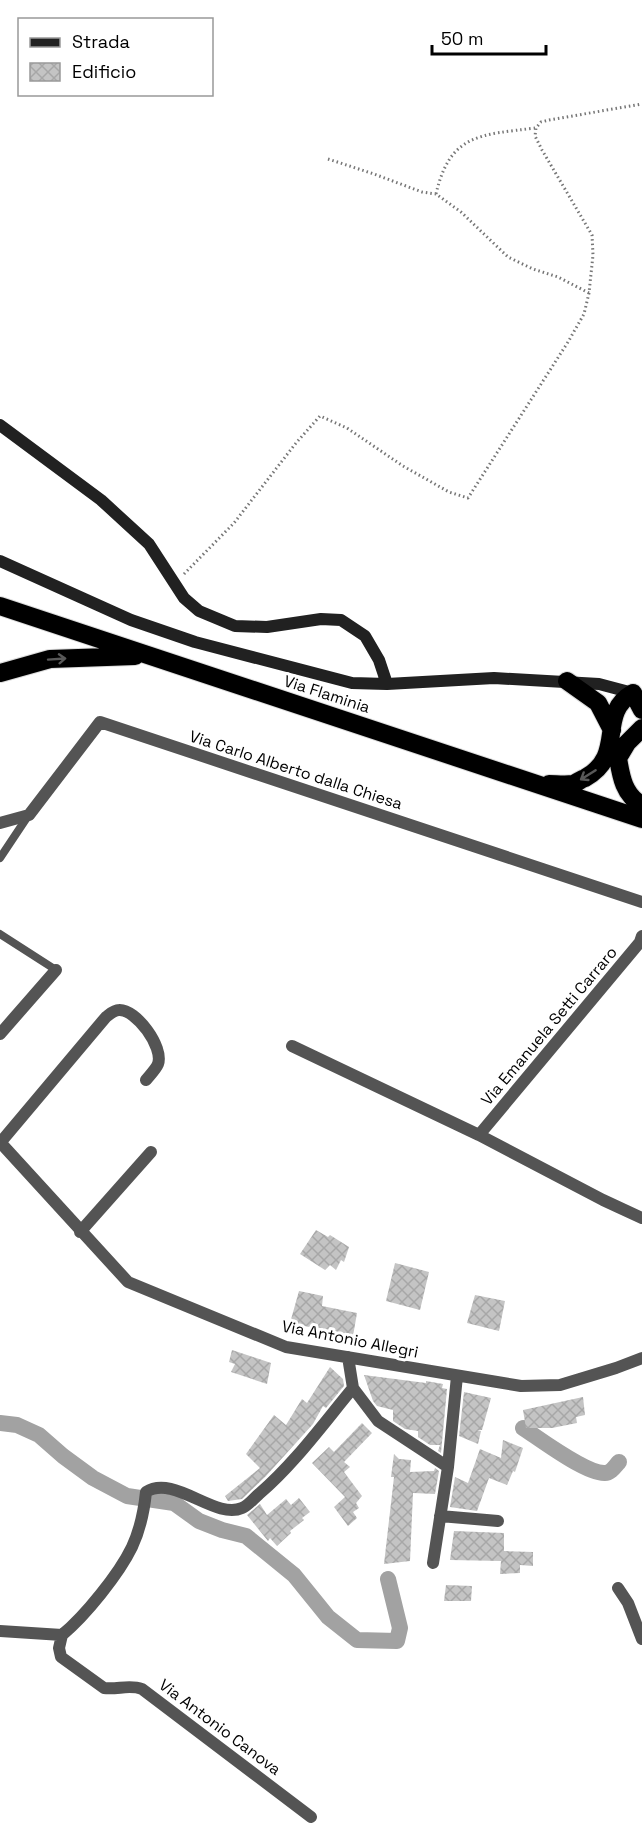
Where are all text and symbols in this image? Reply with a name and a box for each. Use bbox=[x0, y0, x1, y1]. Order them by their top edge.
legend bbox=[18, 18, 213, 96]
scale bar bbox=[432, 18, 546, 56]
text: 50 m bbox=[441, 27, 483, 50]
text: Strada bbox=[72, 30, 130, 53]
text: Edificio bbox=[72, 60, 136, 83]
one-way arrow bbox=[46, 653, 66, 664]
street label: Via Flaminia bbox=[281, 670, 373, 718]
street label: Via Carlo Alberto dalla Chiesa bbox=[187, 726, 405, 814]
one-way arrow bbox=[580, 770, 597, 782]
street label: Via Emanuela Setti Carraro bbox=[476, 942, 622, 1110]
street label: Via Antonio Allegri bbox=[280, 1315, 420, 1363]
street label: Via Antonio Canova bbox=[155, 1674, 285, 1780]

